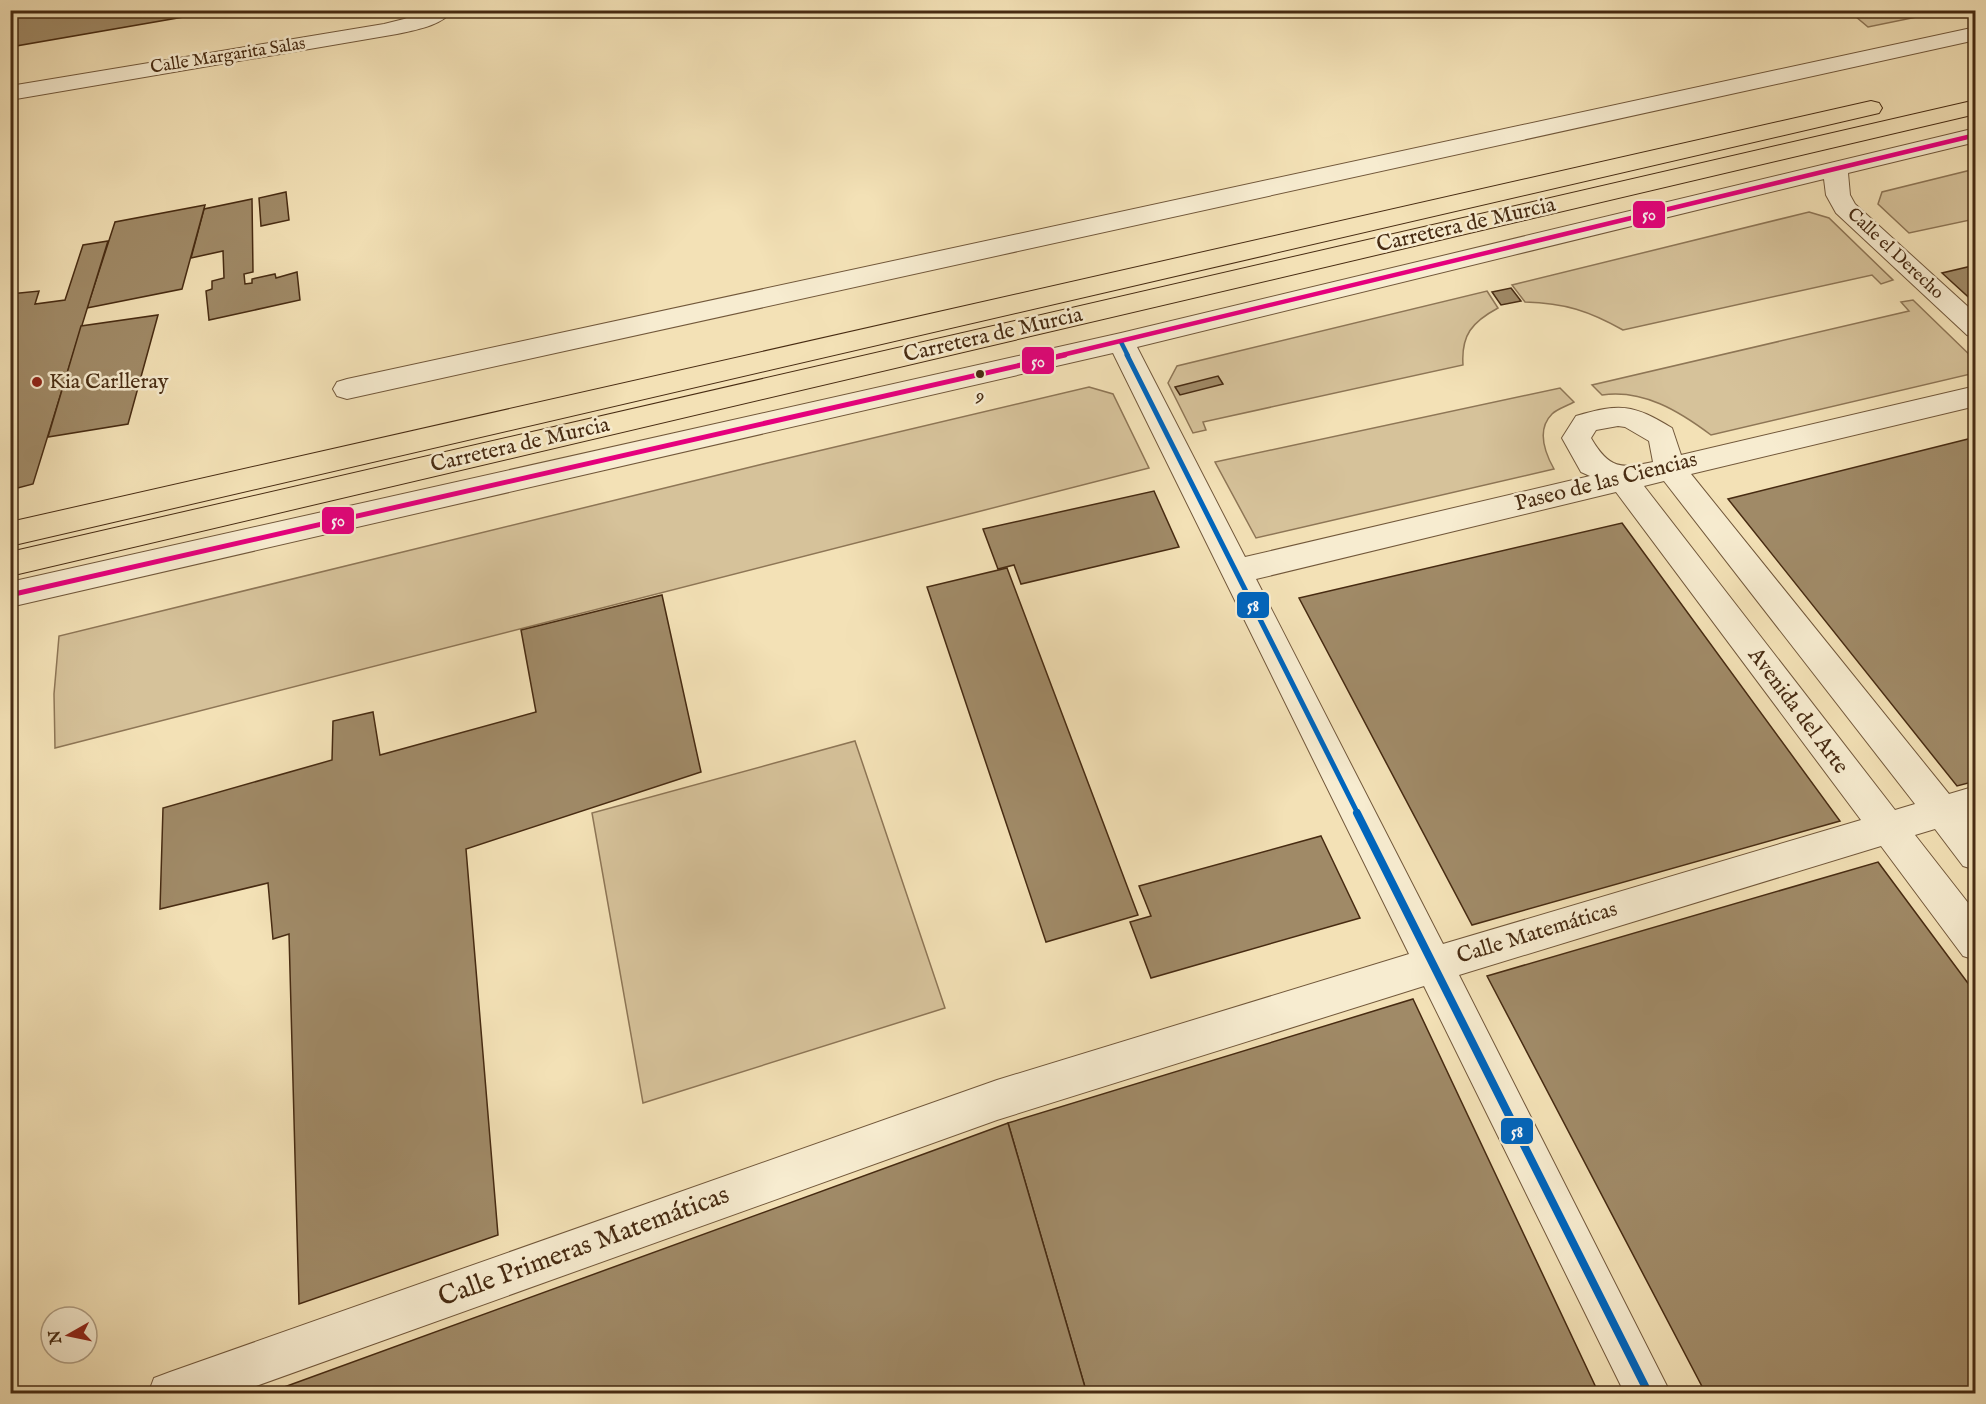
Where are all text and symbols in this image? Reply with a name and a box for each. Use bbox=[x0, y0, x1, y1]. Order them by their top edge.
street label: Calle Margarita Salas bbox=[149, 32, 307, 80]
street label: Carretera de Murcia bbox=[1374, 191, 1559, 259]
line badge: 50 bbox=[1632, 200, 1666, 229]
street label: Calle el Derecho bbox=[1842, 203, 1948, 305]
text: 50 bbox=[1642, 206, 1656, 226]
street label: Carretera de Murcia bbox=[901, 301, 1086, 369]
line badge: 50 bbox=[1021, 346, 1055, 375]
text: 50 bbox=[1031, 353, 1045, 373]
place label: Kia Carlleray bbox=[49, 368, 169, 396]
marker: 9 bbox=[974, 368, 986, 380]
marker: Kia Carlleray bbox=[30, 375, 44, 389]
place label: 9 bbox=[975, 383, 984, 408]
street label: Carretera de Murcia bbox=[428, 411, 613, 479]
street label: Paseo de las Ciencias bbox=[1512, 446, 1700, 518]
line badge: 50 bbox=[321, 506, 355, 535]
text: 50 bbox=[331, 512, 345, 532]
line badge: 58 bbox=[1236, 591, 1270, 619]
text: 58 bbox=[1247, 597, 1259, 617]
street label: Avenida del Arte bbox=[1741, 641, 1855, 780]
street label: Calle Matemáticas bbox=[1453, 895, 1621, 971]
line badge: 58 bbox=[1500, 1117, 1534, 1145]
text: 58 bbox=[1511, 1123, 1523, 1143]
street label: Calle Primeras Matemáticas bbox=[434, 1178, 734, 1316]
north arrow bbox=[39, 1305, 99, 1365]
text: N bbox=[45, 1328, 67, 1346]

